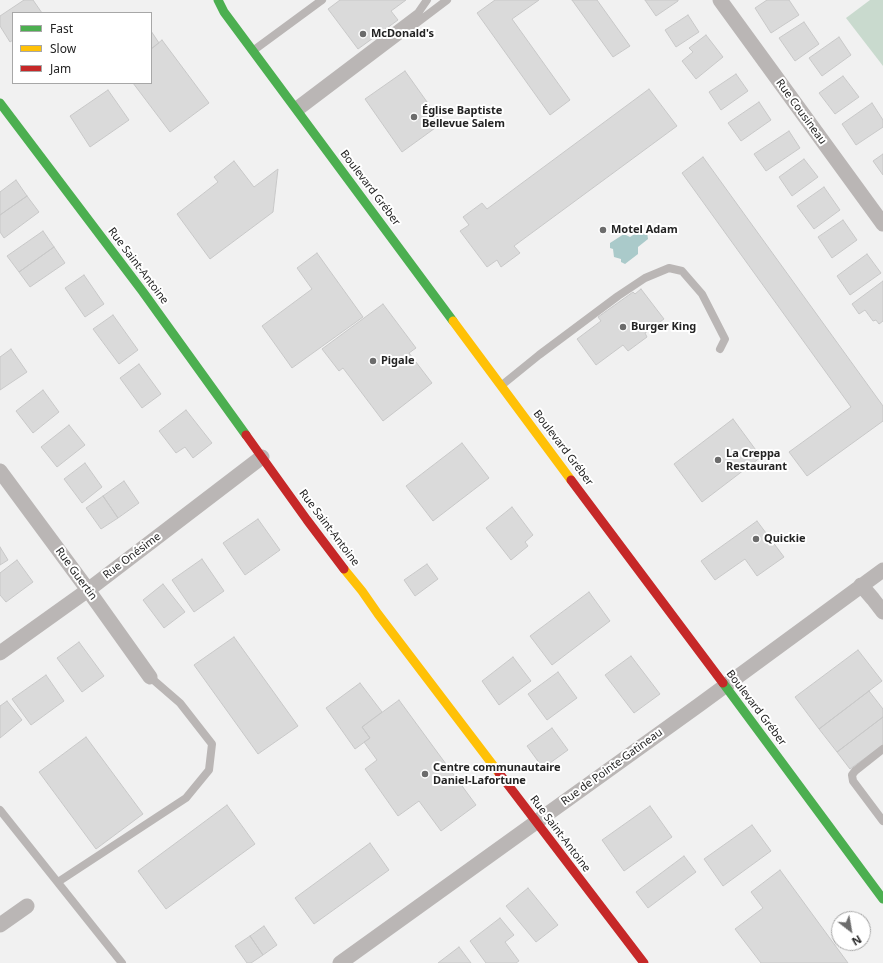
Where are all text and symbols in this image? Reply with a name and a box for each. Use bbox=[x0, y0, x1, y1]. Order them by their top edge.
legend bbox=[12, 12, 152, 84]
text: Fast bbox=[50, 20, 73, 37]
place label: McDonald's bbox=[371, 27, 434, 41]
marker: McDonald's bbox=[358, 29, 368, 39]
text: Slow bbox=[50, 40, 76, 57]
text: Jam bbox=[50, 60, 71, 77]
street label: Rue Cousineau bbox=[773, 77, 829, 147]
place label: Église Baptiste Bellevue Salem bbox=[422, 104, 505, 130]
marker: Église Baptiste Bellevue Salem bbox=[409, 112, 419, 122]
street label: Boulevard Gréber bbox=[337, 148, 403, 228]
place label: Motel Adam bbox=[611, 223, 678, 237]
street label: Rue Saint-Antoine bbox=[105, 225, 171, 307]
marker: Motel Adam bbox=[598, 225, 608, 235]
place label: Burger King bbox=[631, 320, 696, 334]
marker: Burger King bbox=[618, 322, 628, 332]
place label: Pigale bbox=[381, 354, 415, 368]
marker: Pigale bbox=[368, 356, 378, 366]
street label: Boulevard Gréber bbox=[530, 408, 596, 488]
place label: La Creppa Restaurant bbox=[726, 447, 787, 473]
marker: La Creppa Restaurant bbox=[713, 455, 723, 465]
street label: Rue Saint-Antoine bbox=[296, 487, 362, 569]
street label: Rue Onésime bbox=[101, 530, 163, 582]
place label: Quickie bbox=[764, 532, 805, 546]
marker: Quickie bbox=[751, 534, 761, 544]
street label: Rue Guertin bbox=[52, 545, 100, 603]
street label: Boulevard Gréber bbox=[723, 668, 789, 748]
street label: Rue de Pointe-Gatineau bbox=[559, 726, 665, 808]
place label: Centre communautaire Daniel-Lafortune bbox=[433, 761, 561, 787]
marker: Centre communautaire Daniel-Lafortune bbox=[420, 769, 430, 779]
street label: Rue Saint-Antoine bbox=[527, 793, 593, 875]
north arrow bbox=[831, 911, 871, 951]
text: N bbox=[849, 932, 865, 950]

